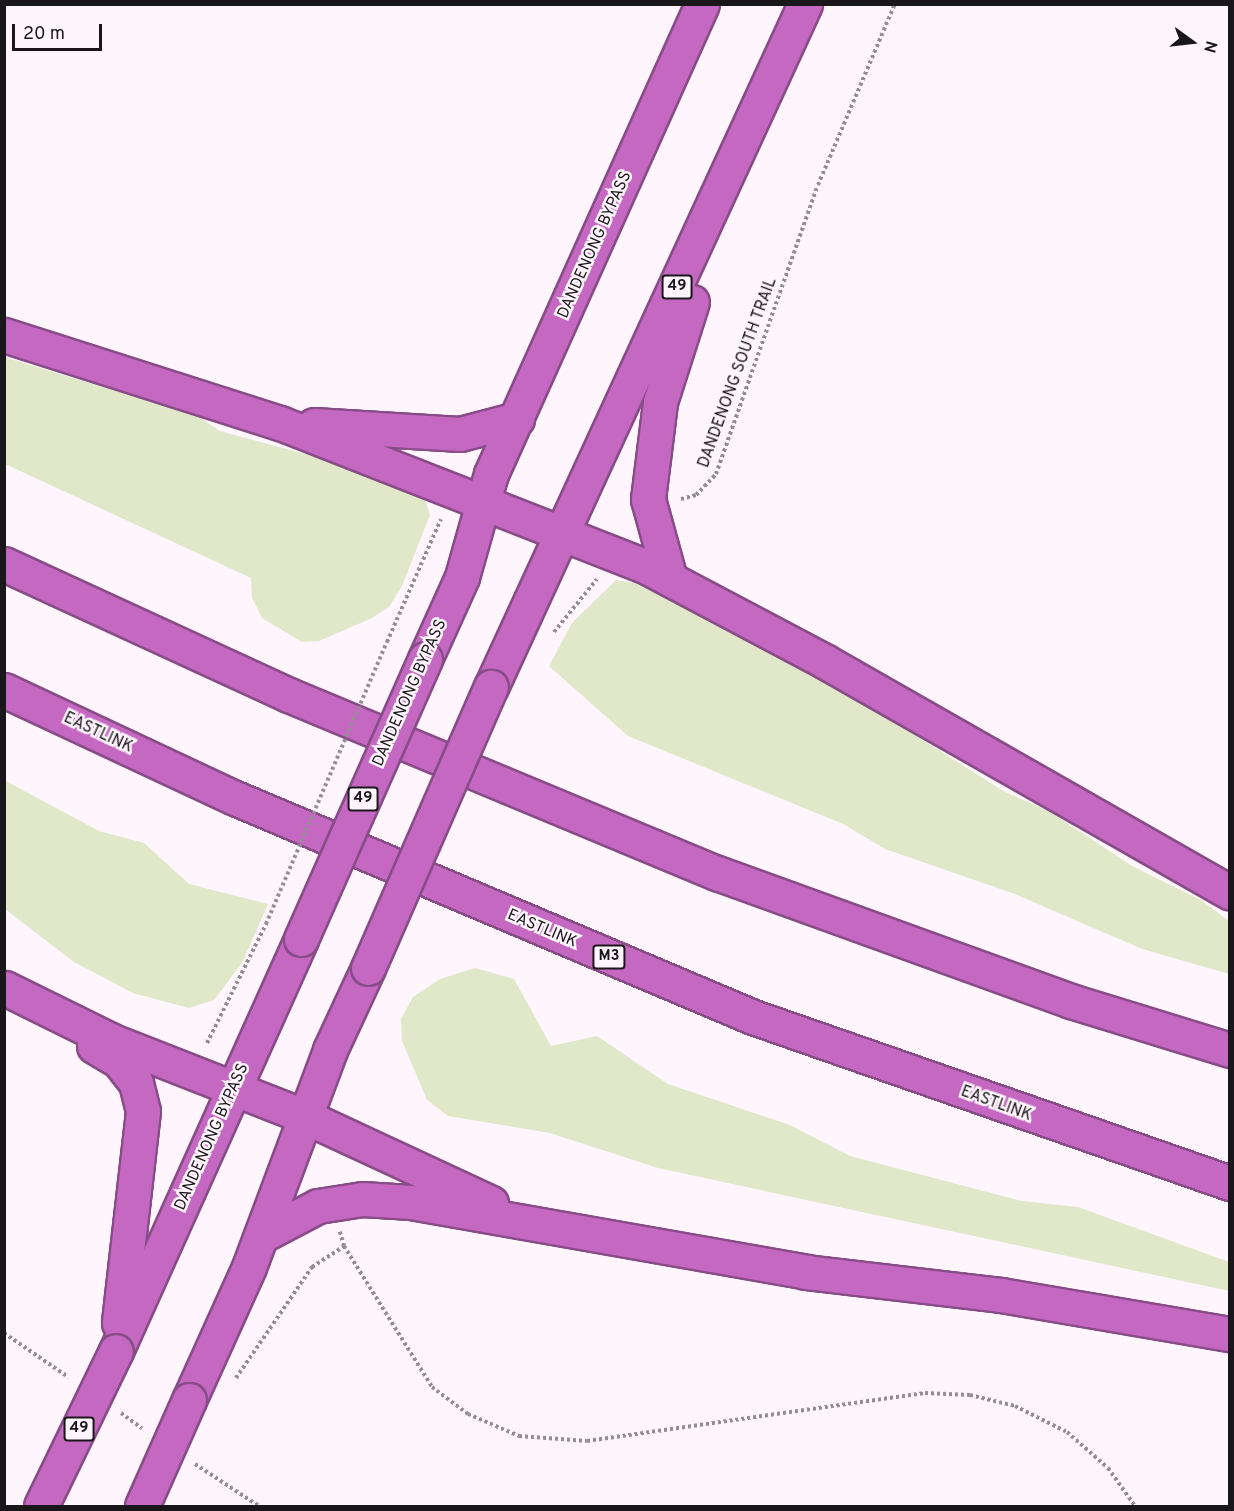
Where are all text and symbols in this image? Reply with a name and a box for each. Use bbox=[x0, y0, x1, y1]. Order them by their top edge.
scale bar bbox=[15, 12, 105, 50]
north arrow bbox=[1162, 12, 1222, 72]
text: 20 m bbox=[23, 23, 65, 46]
text: N bbox=[1198, 39, 1221, 55]
street label: DANDENONG BYPASS bbox=[554, 169, 636, 321]
road number: 49 bbox=[660, 275, 694, 299]
street label: DANDENONG SOUTH TRAIL bbox=[695, 275, 781, 471]
street label: DANDENONG BYPASS bbox=[369, 617, 451, 769]
street label: EASTLINK bbox=[60, 709, 136, 757]
road number: 49 bbox=[346, 787, 380, 811]
street label: EASTLINK bbox=[504, 906, 580, 952]
road number: M3 bbox=[591, 945, 627, 969]
street label: DANDENONG BYPASS bbox=[171, 1061, 253, 1213]
street label: EASTLINK bbox=[958, 1082, 1034, 1126]
road number: 49 bbox=[62, 1417, 96, 1441]

